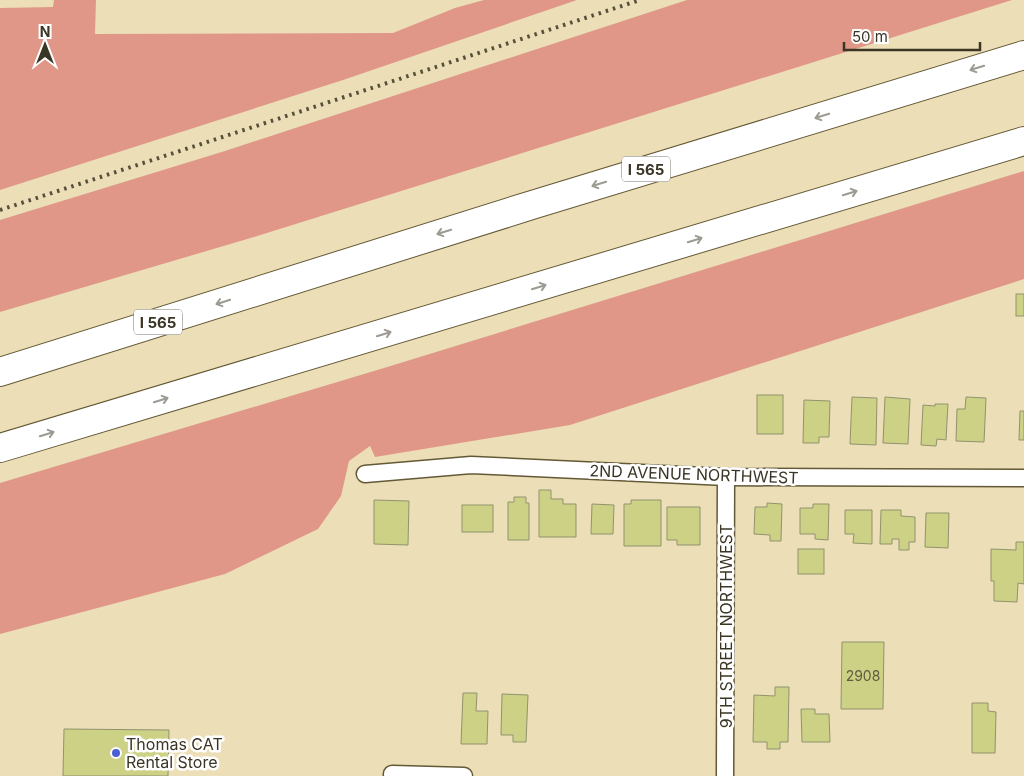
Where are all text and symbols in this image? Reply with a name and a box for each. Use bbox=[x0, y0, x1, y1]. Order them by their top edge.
north arrow bbox=[20, 20, 70, 70]
scale bar bbox=[844, 20, 980, 52]
text: N bbox=[40, 23, 50, 40]
text: 50 m bbox=[852, 27, 888, 46]
one-way arrow bbox=[970, 64, 986, 74]
one-way arrow bbox=[814, 111, 830, 121]
road number: I 565 bbox=[622, 156, 670, 182]
one-way arrow bbox=[592, 179, 608, 189]
one-way arrow bbox=[842, 187, 858, 197]
one-way arrow bbox=[437, 228, 453, 238]
one-way arrow bbox=[686, 234, 702, 244]
one-way arrow bbox=[531, 281, 547, 291]
one-way arrow bbox=[216, 297, 232, 307]
road number: I 565 bbox=[134, 310, 182, 334]
one-way arrow bbox=[375, 328, 391, 338]
one-way arrow bbox=[153, 395, 169, 405]
one-way arrow bbox=[38, 429, 54, 439]
street label: 2ND AVENUE NORTHWEST bbox=[589, 460, 799, 488]
street label: 9TH STREET NORTHWEST bbox=[716, 524, 736, 728]
house number: 2908 bbox=[846, 667, 880, 684]
place label: Thomas CAT Rental Store bbox=[126, 734, 223, 772]
marker: Thomas CAT Rental Store bbox=[110, 747, 122, 759]

